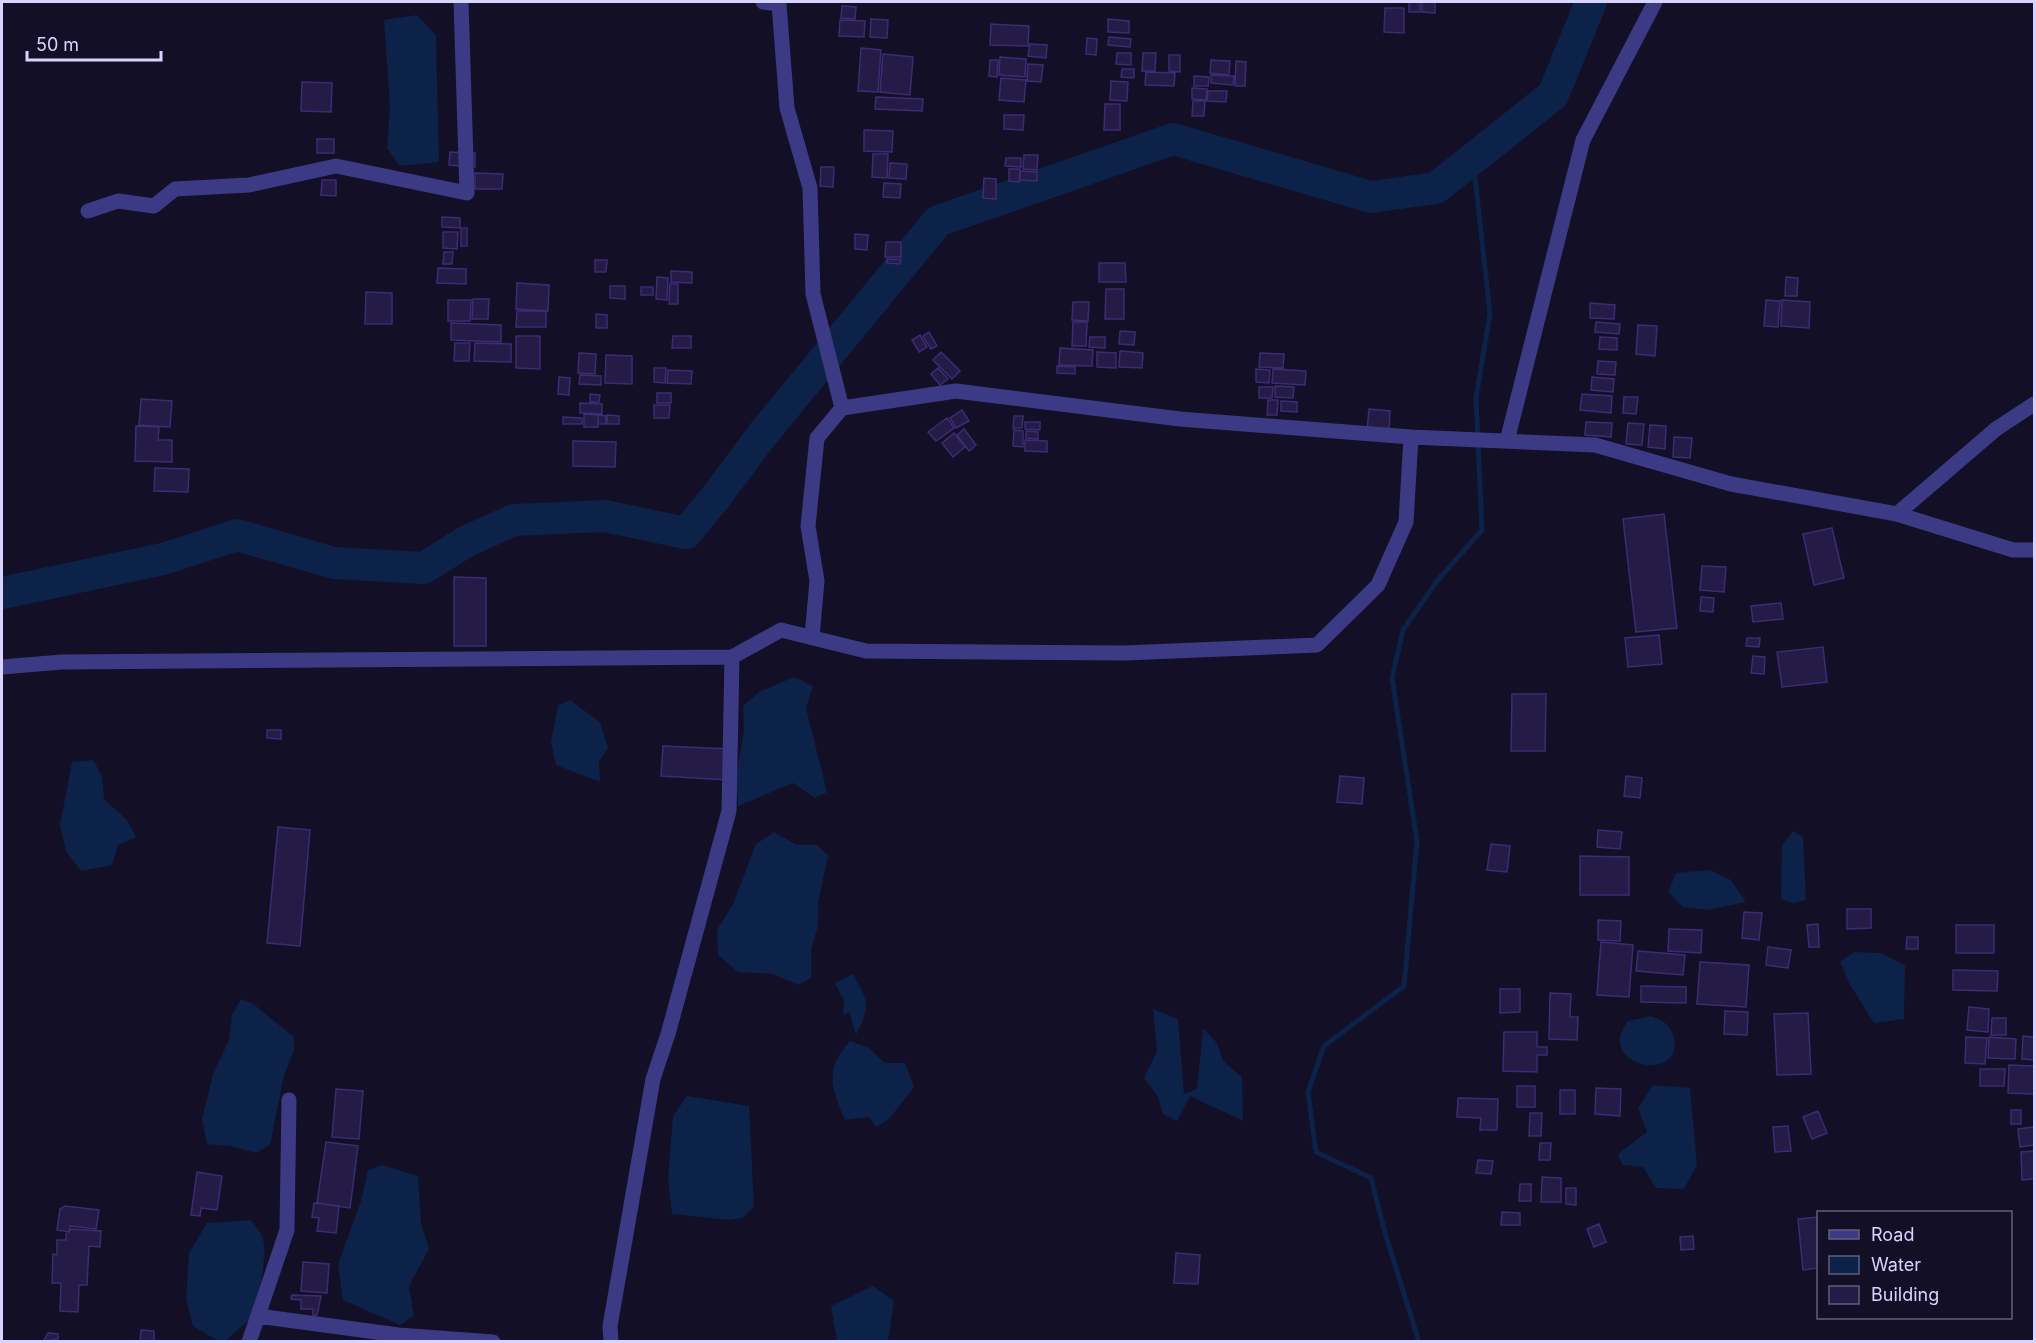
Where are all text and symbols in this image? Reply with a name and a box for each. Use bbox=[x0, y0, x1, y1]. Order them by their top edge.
scale bar bbox=[27, 24, 160, 62]
text: 50 m bbox=[36, 34, 79, 55]
legend bbox=[1817, 1211, 2012, 1319]
text: Road bbox=[1871, 1224, 1914, 1245]
text: Water bbox=[1871, 1254, 1921, 1275]
text: Building bbox=[1871, 1284, 1939, 1305]

